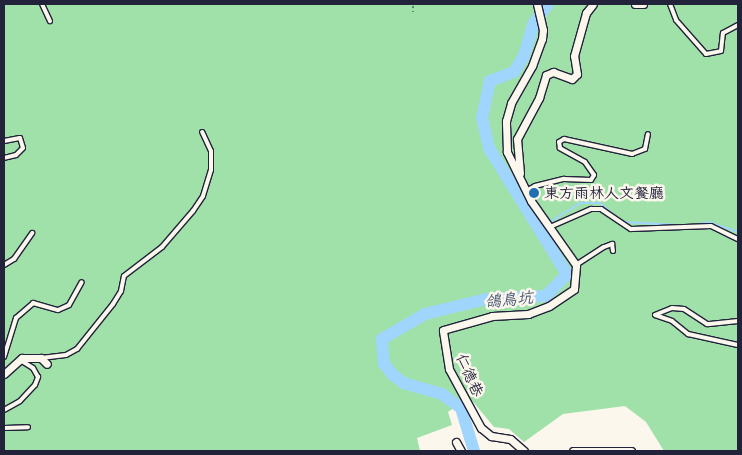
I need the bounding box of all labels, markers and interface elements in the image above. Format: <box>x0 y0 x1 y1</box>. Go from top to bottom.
place label: 東方雨林人文餐廳 <box>544 184 664 202</box>
marker: 東方雨林人文餐廳 <box>528 187 540 199</box>
water label: 鴿鳥坑 <box>484 287 534 311</box>
street label: 仁德巷 <box>453 351 487 399</box>

